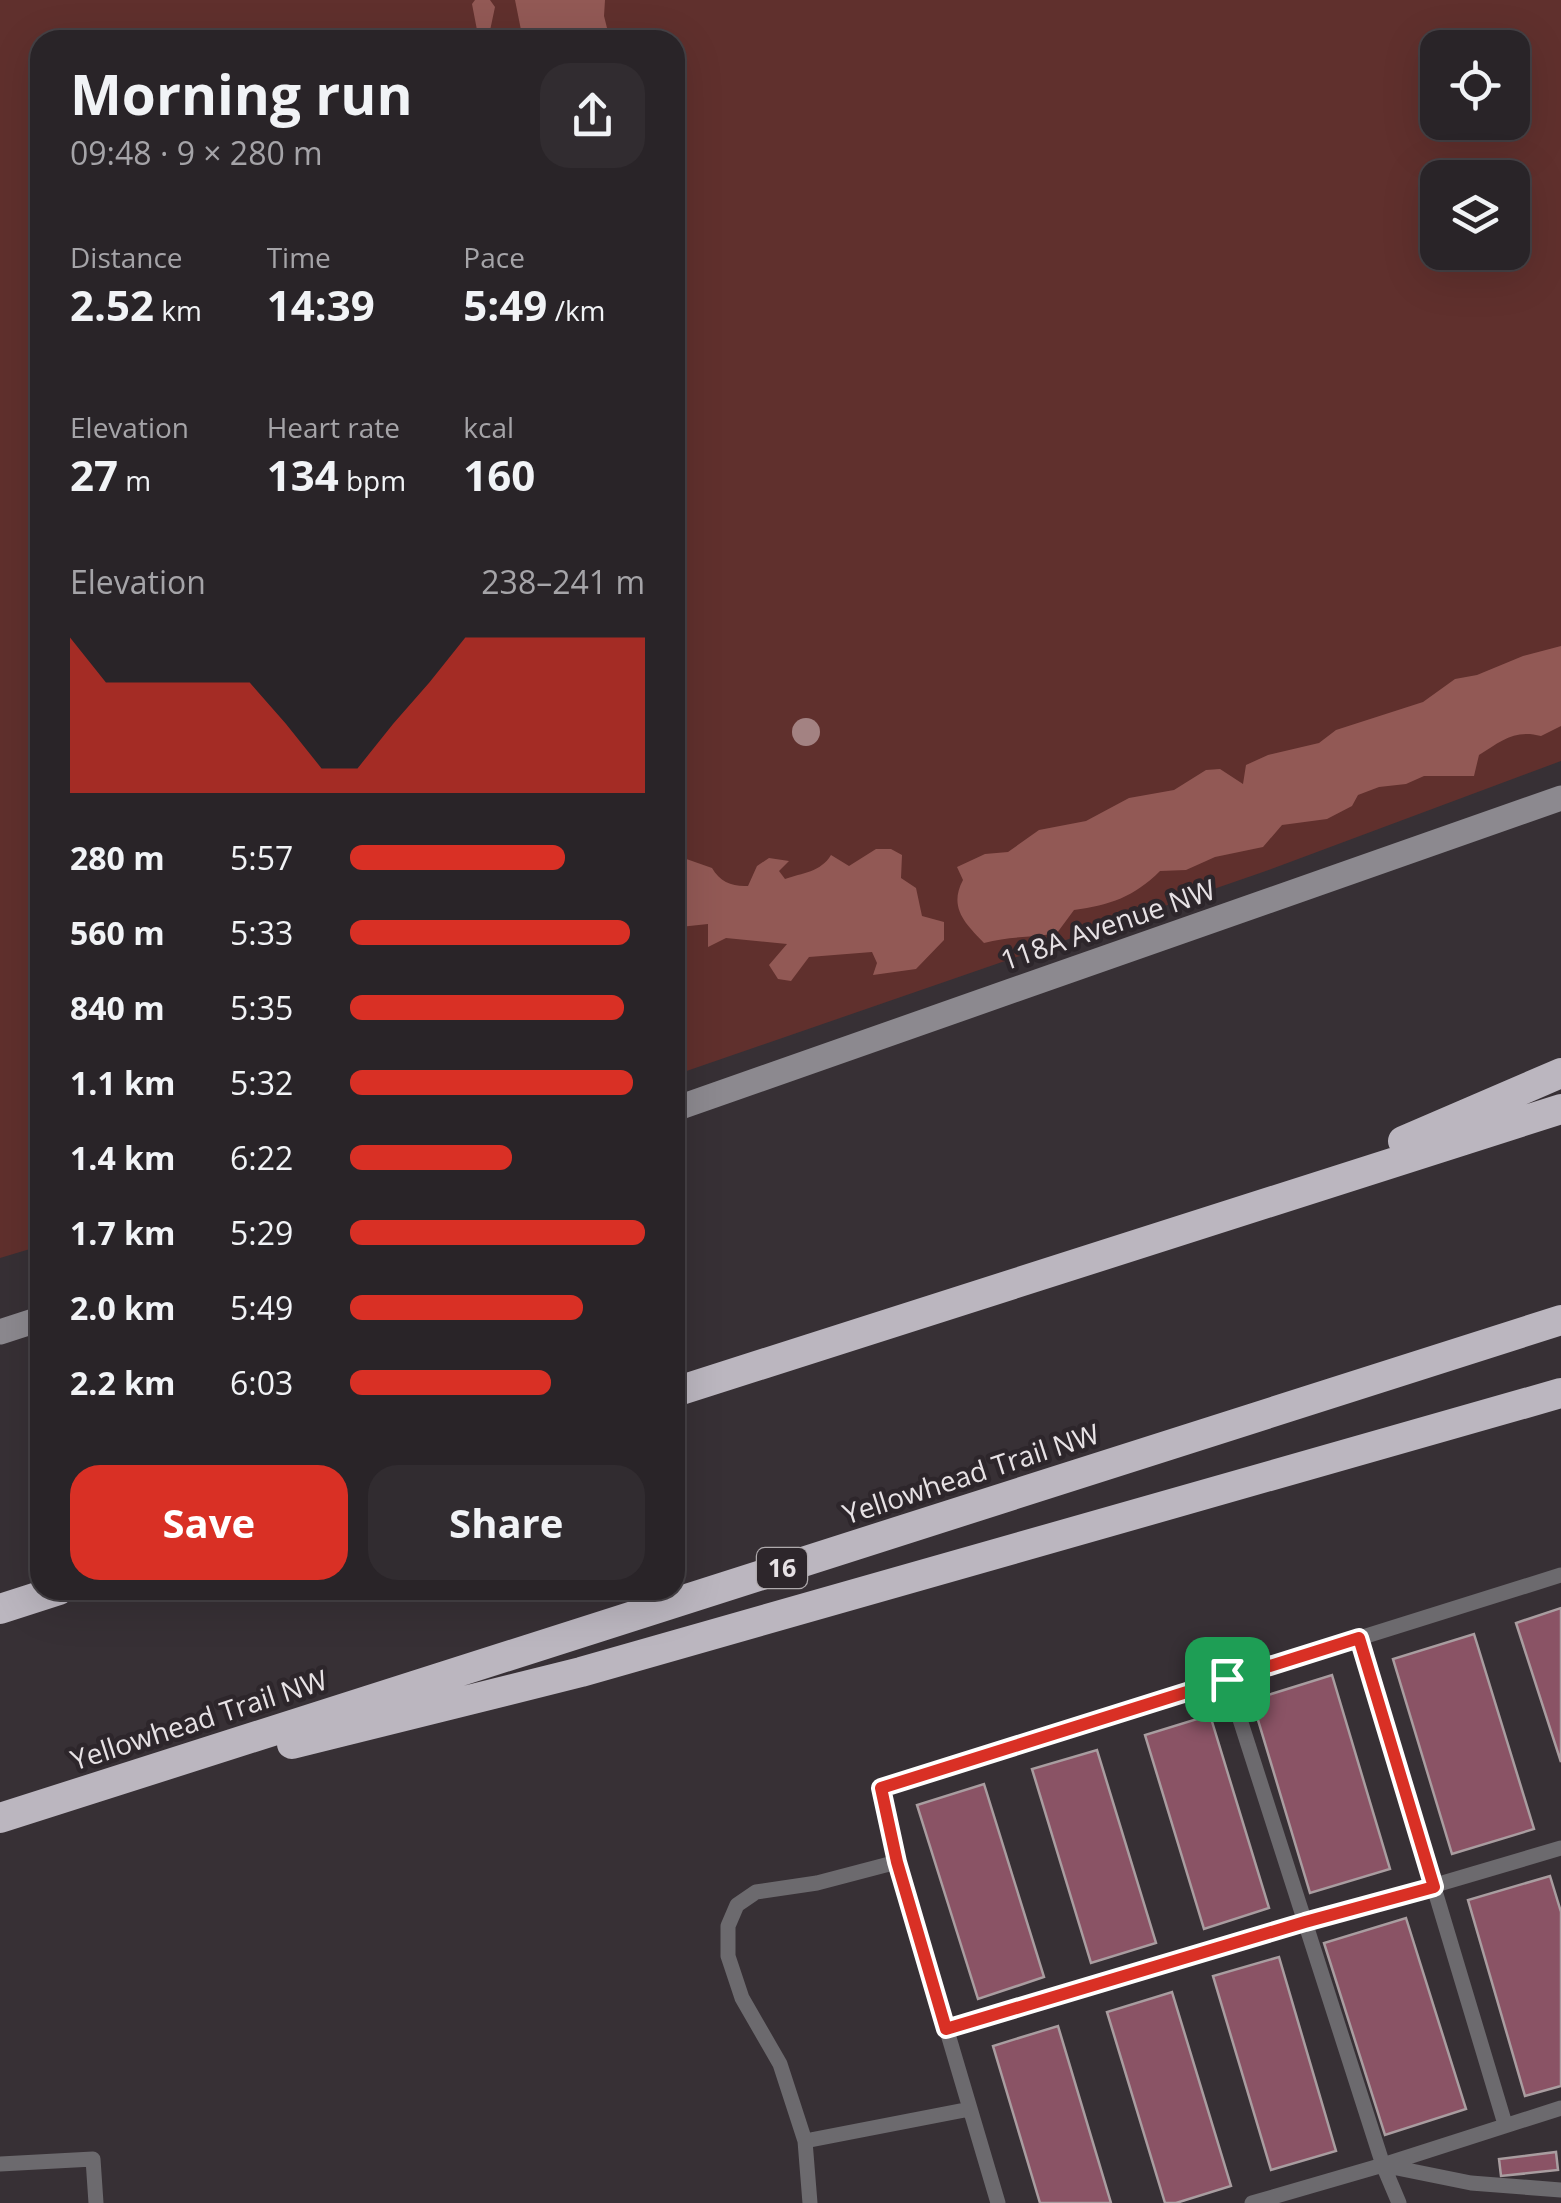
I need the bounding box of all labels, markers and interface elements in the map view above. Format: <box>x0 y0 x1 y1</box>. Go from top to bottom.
map controls <box>1420 30 1530 270</box>
button: locate <box>1420 30 1530 140</box>
text: Morning run <box>70 56 413 131</box>
button: share <box>540 63 645 168</box>
text: 09:48 · 9 × 280 m <box>70 131 323 174</box>
button: layers <box>1420 160 1530 270</box>
text: Distance <box>70 238 183 276</box>
text: Time <box>267 238 331 276</box>
text: Pace <box>463 238 525 276</box>
text: 2.52 <box>70 276 154 333</box>
text: 14:39 <box>267 276 375 333</box>
text: 5:49 <box>463 276 547 333</box>
text: km <box>154 291 202 329</box>
text: /km <box>547 291 606 329</box>
text: Elevation <box>70 408 189 446</box>
text: Heart rate <box>267 408 400 446</box>
text: kcal <box>463 408 514 446</box>
text: 27 <box>70 446 118 503</box>
text: 134 <box>267 446 339 503</box>
text: 160 <box>463 446 535 503</box>
text: m <box>118 461 151 499</box>
text: bpm <box>339 461 406 499</box>
text: Elevation <box>70 560 206 603</box>
text: 238–241 m <box>481 560 645 603</box>
text: 280 m <box>70 836 165 879</box>
text: 5:57 <box>230 836 293 879</box>
street label: 118A Avenue NW <box>995 869 1220 979</box>
text: 560 m <box>70 911 165 954</box>
text: 5:33 <box>230 911 293 954</box>
text: 840 m <box>70 986 165 1029</box>
text: 5:35 <box>230 986 293 1029</box>
text: 1.1 km <box>70 1061 175 1104</box>
text: 5:32 <box>230 1061 293 1104</box>
text: 1.4 km <box>70 1136 175 1179</box>
text: 6:22 <box>230 1136 293 1179</box>
text: 1.7 km <box>70 1211 175 1254</box>
text: 5:29 <box>230 1211 293 1254</box>
text: 2.0 km <box>70 1286 175 1329</box>
text: 5:49 <box>230 1286 293 1329</box>
text: 2.2 km <box>70 1361 175 1404</box>
text: 6:03 <box>230 1361 293 1404</box>
street label: Yellowhead Trail NW <box>838 1414 1104 1532</box>
button: Save <box>70 1465 348 1580</box>
button: Share <box>368 1465 645 1580</box>
road number: 16 <box>757 1548 807 1588</box>
pin <box>1185 1637 1270 1722</box>
icon: arrive <box>1200 1652 1255 1707</box>
street label: Yellowhead Trail NW <box>66 1660 332 1778</box>

